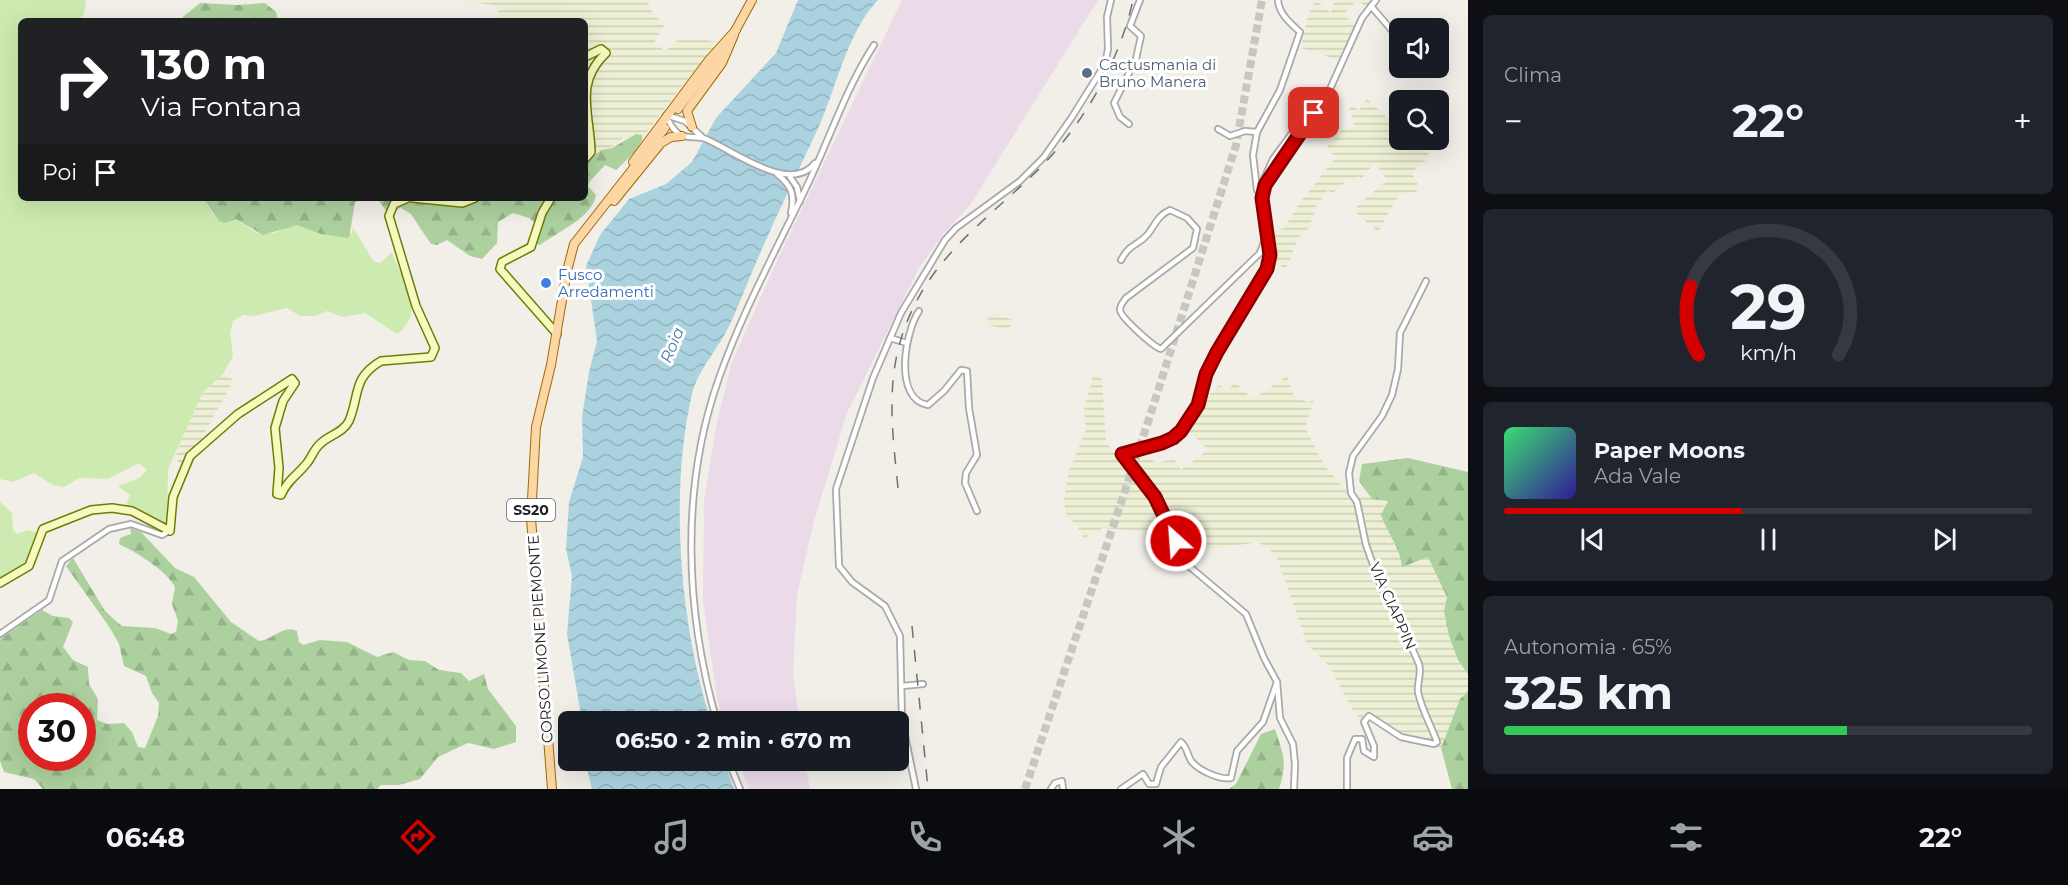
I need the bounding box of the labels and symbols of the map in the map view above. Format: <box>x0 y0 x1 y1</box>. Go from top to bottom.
place label: Cactusmania di Bruno Manera <box>1099 55 1216 91</box>
marker: Cactusmania di Bruno Manera <box>1080 66 1094 80</box>
pin <box>1288 87 1339 138</box>
place label: Fusco Arredamenti <box>558 265 654 301</box>
marker: Fusco Arredamenti <box>539 276 553 290</box>
water label: Roia <box>656 324 688 366</box>
road number: SS20 <box>507 499 555 521</box>
position arrow <box>1144 509 1208 573</box>
street label: CORSO LIMONE PIEMONTE <box>523 534 557 744</box>
street label: VIA CIAPPIN <box>1365 559 1421 653</box>
speed limit sign: 30 <box>18 693 96 771</box>

